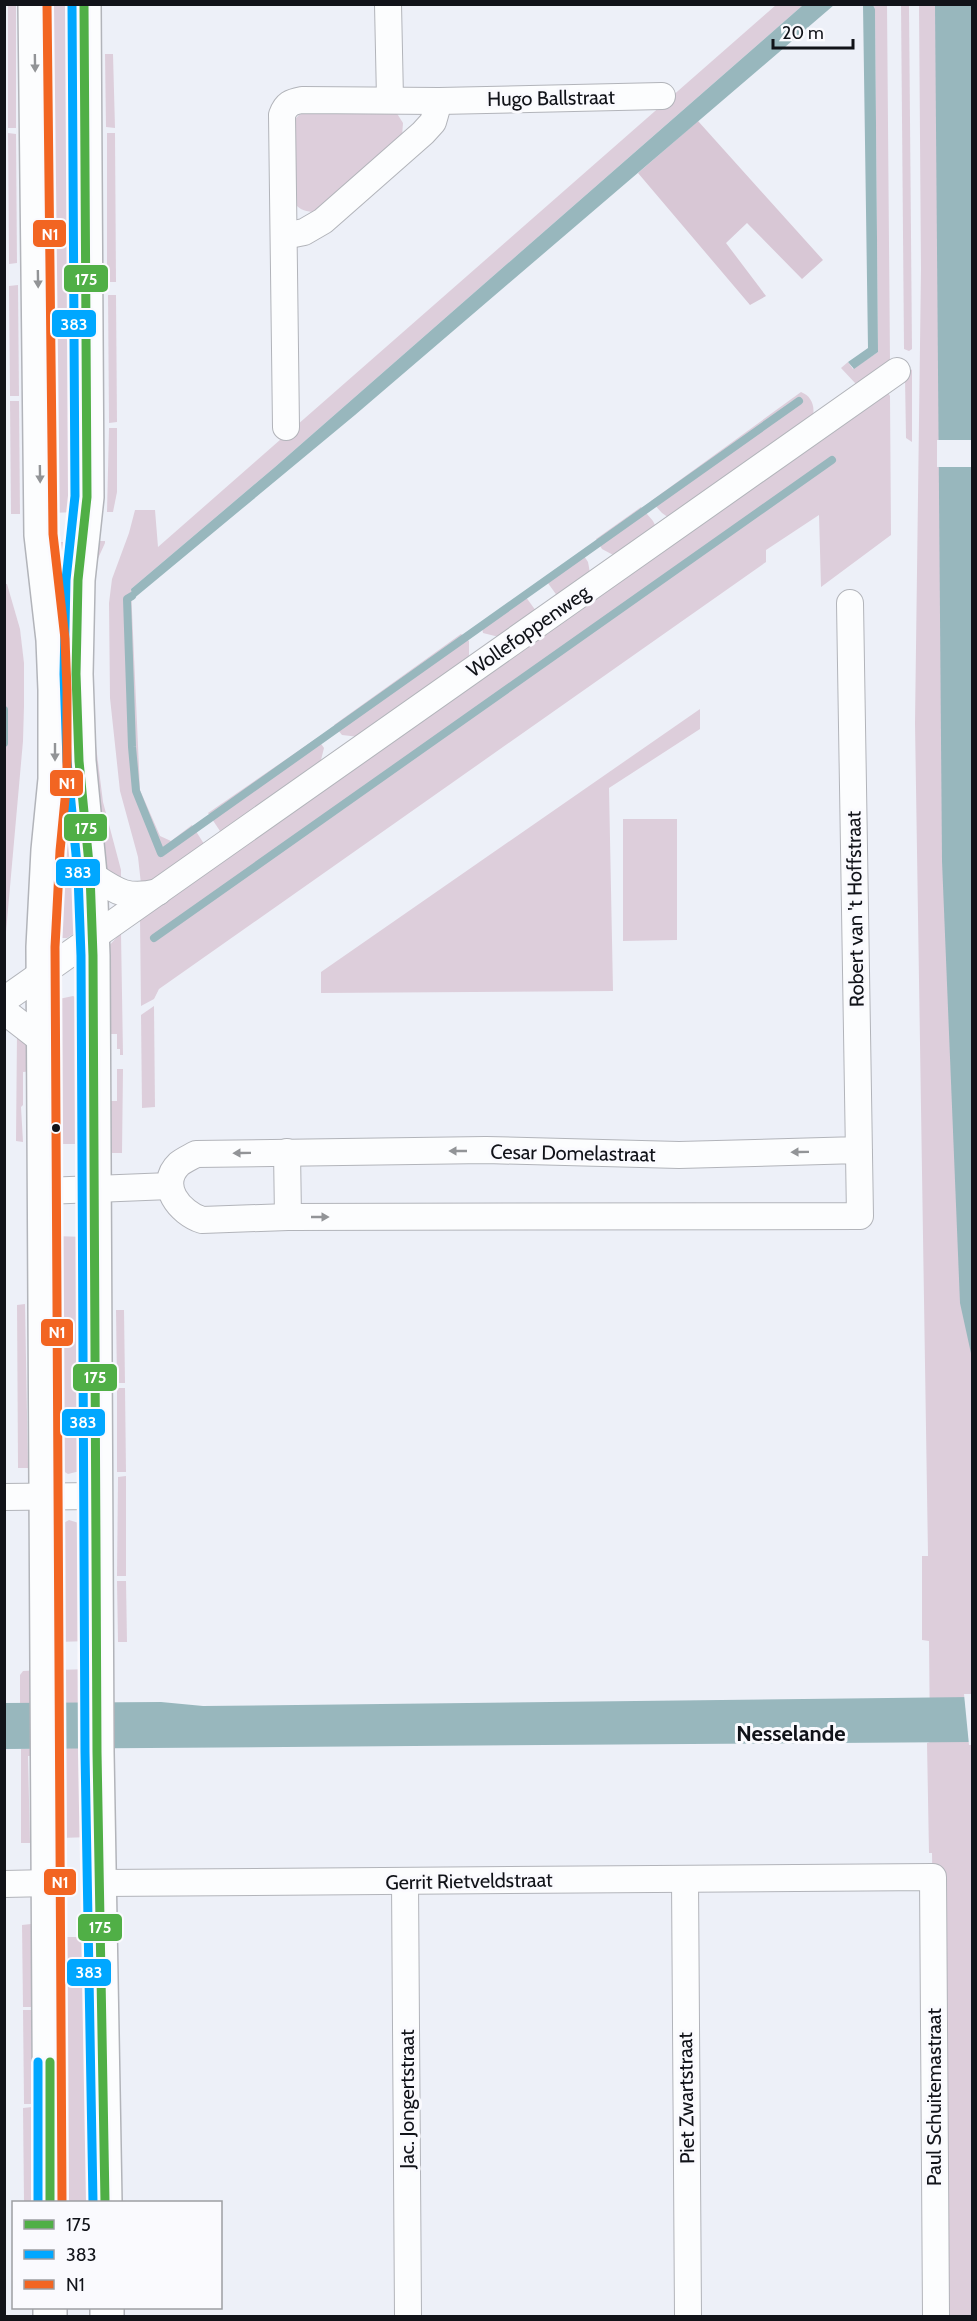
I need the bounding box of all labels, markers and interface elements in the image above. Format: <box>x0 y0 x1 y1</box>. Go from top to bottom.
scale bar <box>773 12 852 50</box>
text: 20 m <box>782 22 824 44</box>
one-way arrow <box>31 53 40 72</box>
street label: Hugo Ballstraat <box>487 85 615 111</box>
line badge: N1 <box>32 219 67 248</box>
text: N1 <box>41 225 59 244</box>
line badge: 175 <box>63 264 109 293</box>
one-way arrow <box>33 269 43 288</box>
text: 175 <box>75 270 97 289</box>
line badge: 383 <box>51 309 97 338</box>
text: 383 <box>61 315 87 334</box>
one-way arrow <box>35 464 45 483</box>
street label: Wollefoppenweg <box>462 579 595 682</box>
one-way arrow <box>50 743 60 762</box>
line badge: N1 <box>49 769 84 797</box>
text: N1 <box>58 774 76 793</box>
street label: Robert van 't Hoffstraat <box>841 810 869 1007</box>
line badge: 175 <box>63 813 108 842</box>
text: 175 <box>75 819 97 838</box>
line badge: 383 <box>55 858 101 887</box>
text: 383 <box>65 863 91 882</box>
unlabelled marker <box>50 1122 62 1134</box>
street label: Cesar Domelastraat <box>490 1140 656 1166</box>
one-way arrow <box>449 1146 468 1156</box>
one-way arrow <box>791 1147 810 1157</box>
one-way arrow <box>233 1148 252 1158</box>
one-way arrow <box>311 1212 330 1222</box>
line badge: N1 <box>40 1318 74 1347</box>
text: N1 <box>48 1323 66 1342</box>
line badge: 175 <box>72 1363 118 1392</box>
text: 175 <box>84 1368 106 1387</box>
line badge: 383 <box>61 1408 106 1437</box>
text: 383 <box>70 1413 96 1432</box>
district label: Nesselande <box>736 1720 846 1747</box>
line badge: N1 <box>43 1868 77 1896</box>
street label: Gerrit Rietveldstraat <box>385 1868 553 1894</box>
text: N1 <box>51 1873 69 1892</box>
line badge: 175 <box>77 1913 123 1942</box>
text: 175 <box>89 1918 111 1937</box>
line badge: 383 <box>66 1958 112 1987</box>
text: 383 <box>76 1963 102 1982</box>
street label: Paul Schuitemastraat <box>922 2008 946 2186</box>
street label: Jac. Jongertstraat <box>395 2029 419 2170</box>
street label: Piet Zwartstraat <box>673 2032 699 2164</box>
legend <box>12 2201 222 2309</box>
text: 175 <box>66 2214 91 2236</box>
text: 383 <box>66 2244 96 2266</box>
text: N1 <box>66 2274 85 2296</box>

